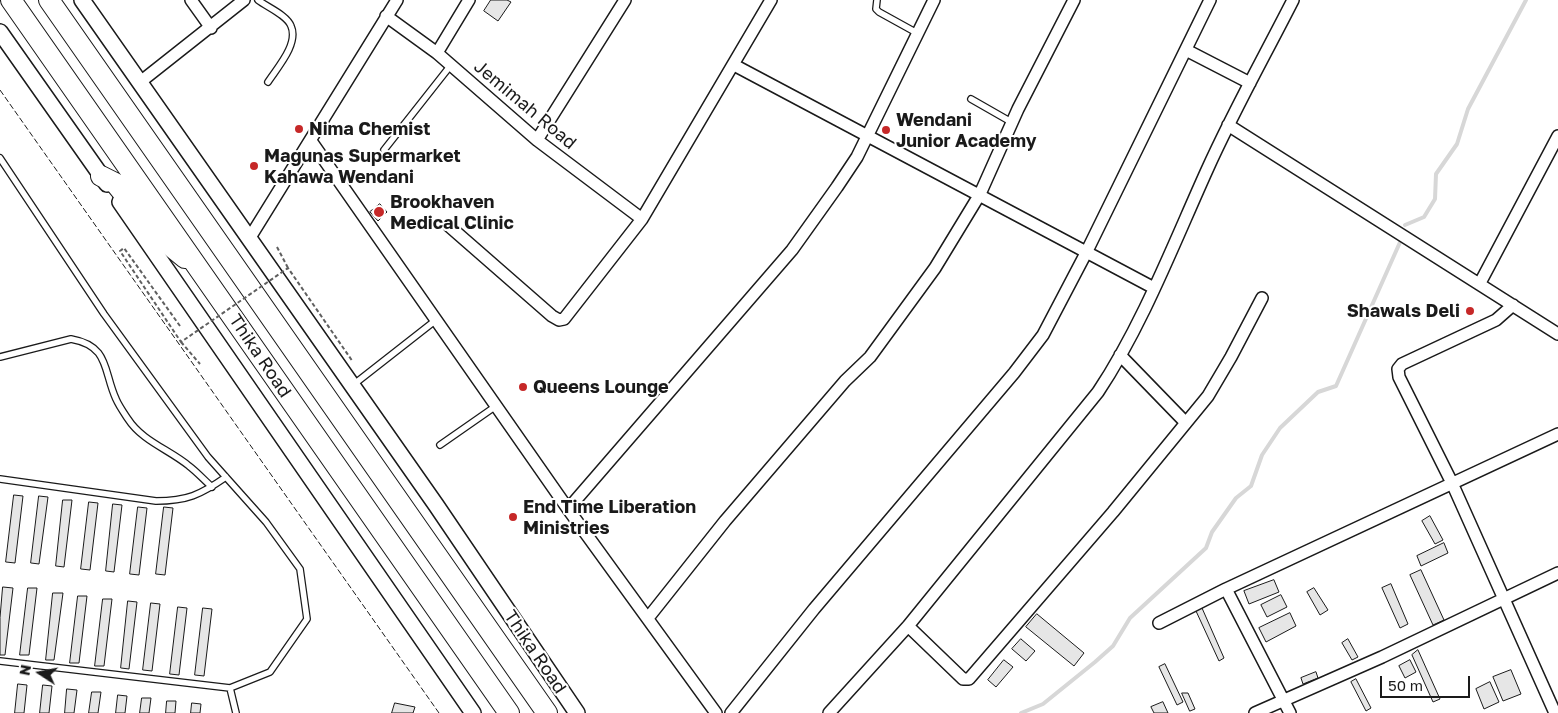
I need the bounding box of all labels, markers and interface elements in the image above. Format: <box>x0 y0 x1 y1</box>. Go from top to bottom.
street label: Jemimah Road <box>469 56 581 154</box>
place label: Wendani Junior Academy <box>896 109 1036 152</box>
place label: Nima Chemist <box>309 118 430 140</box>
marker: Nima Chemist <box>293 123 305 135</box>
marker: Wendani Junior Academy <box>880 124 892 136</box>
place label: Magunas Supermarket Kahawa Wendani <box>264 145 461 188</box>
marker: Magunas Supermarket Kahawa Wendani <box>248 160 260 172</box>
place label: Brookhaven Medical Clinic <box>390 191 514 233</box>
marker: Brookhaven Medical Clinic <box>372 205 386 219</box>
place label: Shawals Deli <box>1347 300 1460 322</box>
marker: Shawals Deli <box>1464 305 1476 317</box>
street label: Thika Road <box>224 310 296 402</box>
place label: Queens Lounge <box>533 376 669 398</box>
marker: Queens Lounge <box>517 381 529 393</box>
place label: End Time Liberation Ministries <box>523 496 696 538</box>
marker: End Time Liberation Ministries <box>507 511 519 523</box>
street label: Thika Road <box>499 606 571 698</box>
north arrow <box>15 648 65 698</box>
text: N <box>15 663 34 677</box>
scale bar <box>1383 666 1473 698</box>
text: 50 m <box>1388 676 1423 694</box>

